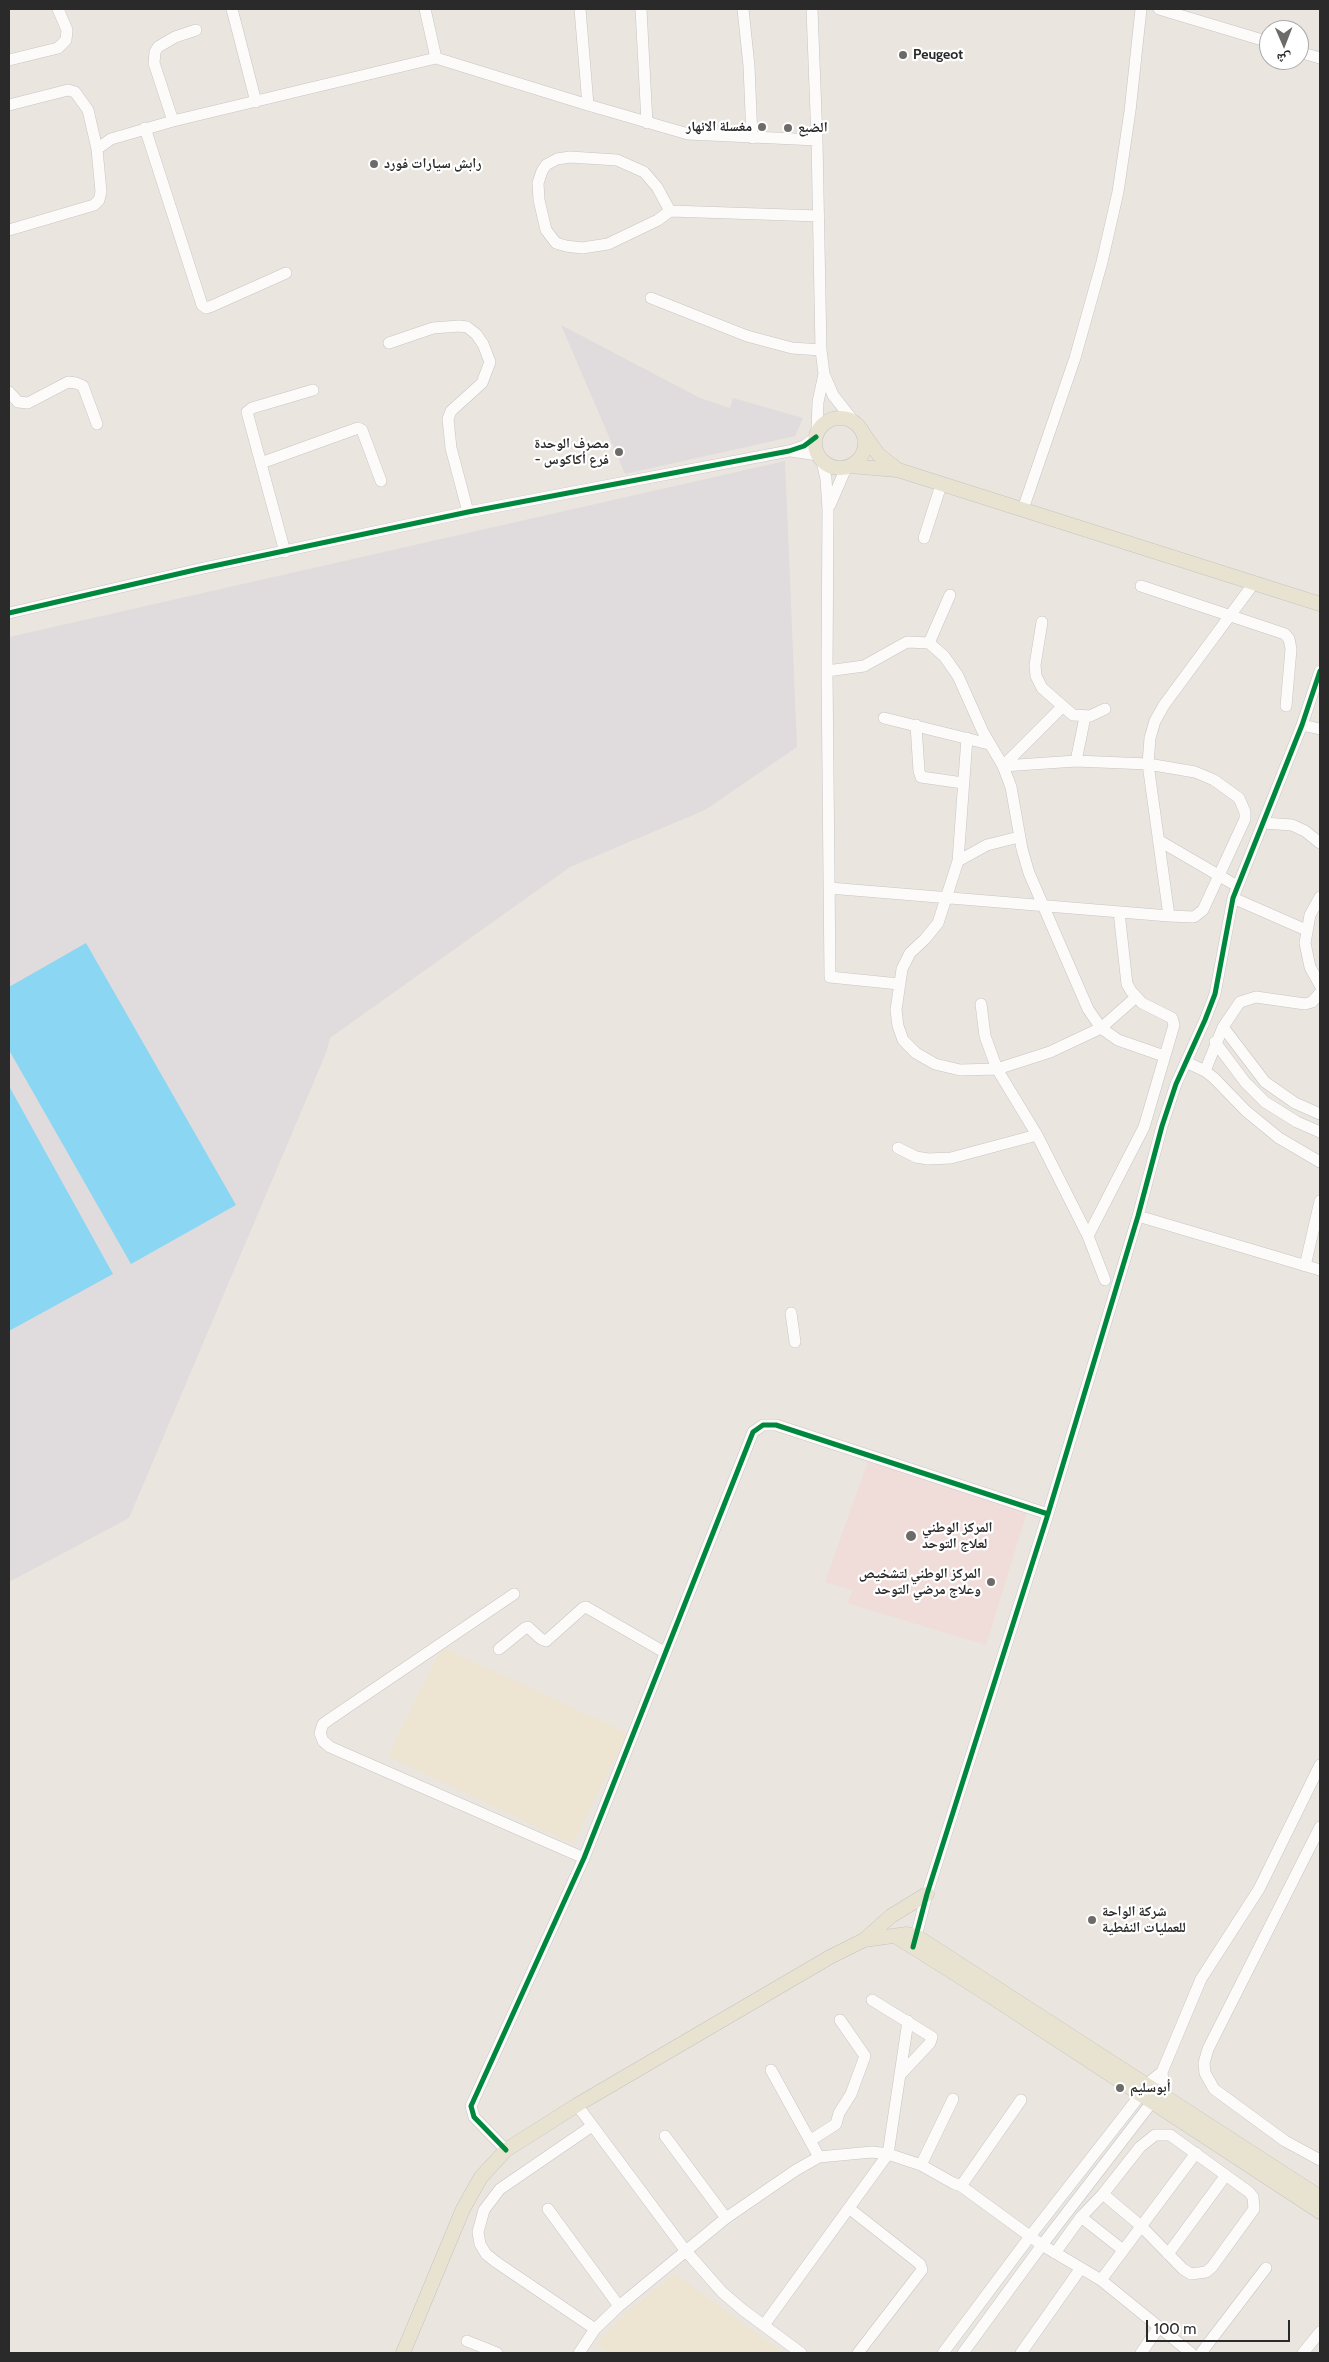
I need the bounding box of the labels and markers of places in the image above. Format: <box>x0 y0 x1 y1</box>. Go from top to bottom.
place label: Peugeot <box>913 47 963 63</box>
marker: Peugeot <box>897 49 909 61</box>
place label: مغسلة الانهار <box>686 119 752 135</box>
place label: الضبع <box>798 120 828 136</box>
marker: مغسلة الانهار <box>756 121 768 133</box>
marker: الضبع <box>782 122 794 134</box>
place label: رابش سيارات فورد <box>384 156 482 172</box>
marker: رابش سيارات فورد <box>368 158 380 170</box>
place label: مصرف الوحدة - فرع أكاكوس <box>534 436 609 468</box>
marker: مصرف الوحدة - فرع أكاكوس <box>613 446 625 458</box>
place label: المركز الوطني لعلاج التوحد <box>922 1520 993 1552</box>
marker: المركز الوطني لعلاج التوحد <box>904 1529 918 1543</box>
place label: المركز الوطني لتشخيص وعلاج مرضي التوحد <box>859 1566 981 1598</box>
marker: المركز الوطني لتشخيص وعلاج مرضي التوحد <box>985 1576 997 1588</box>
place label: شركة الواحة للعمليات النفطية <box>1102 1904 1186 1936</box>
marker: شركة الواحة للعمليات النفطية <box>1086 1914 1098 1926</box>
place label: أبوسليم <box>1130 2080 1171 2096</box>
marker: أبوسليم <box>1114 2082 1126 2094</box>

